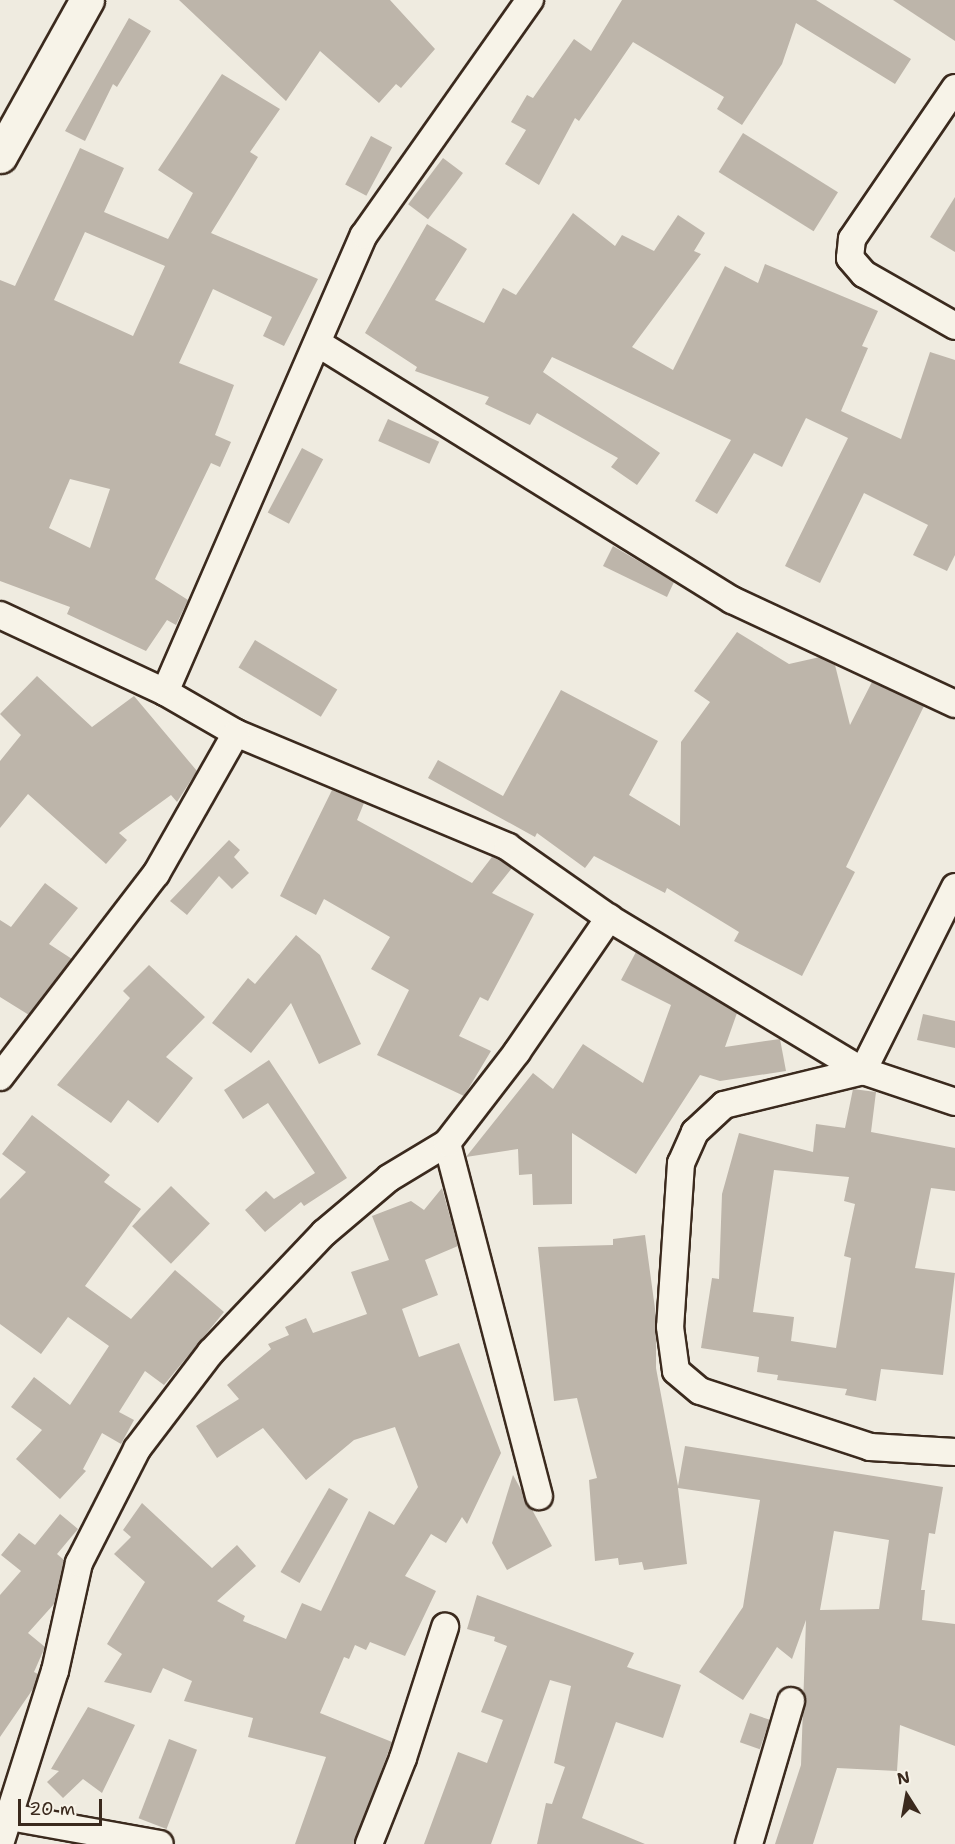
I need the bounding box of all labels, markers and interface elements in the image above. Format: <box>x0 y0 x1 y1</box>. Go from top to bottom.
north arrow <box>877 1766 937 1826</box>
text: N <box>895 1766 912 1789</box>
scale bar <box>21 1787 105 1825</box>
text: 20 m <box>29 1797 75 1821</box>

